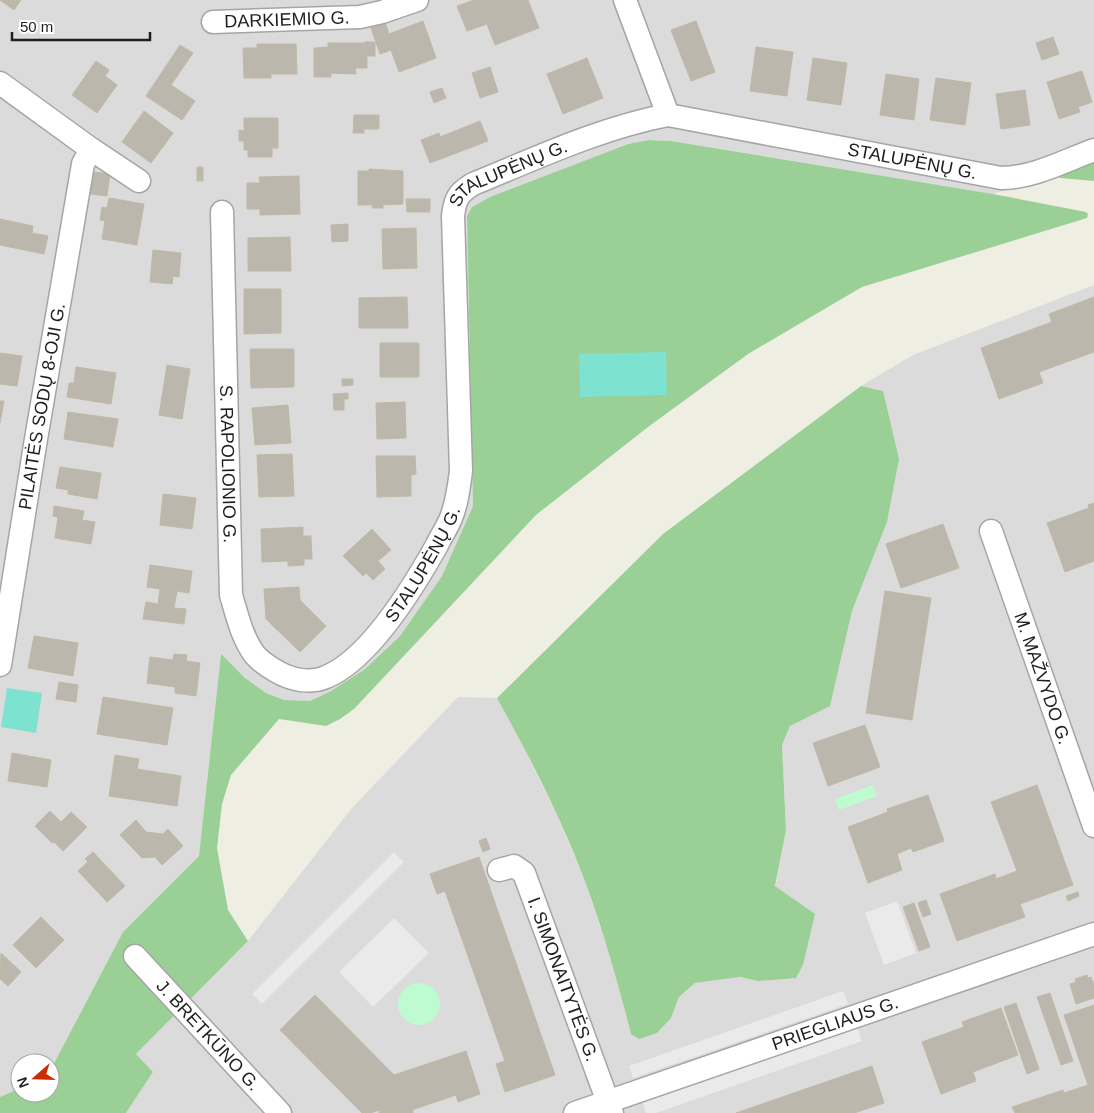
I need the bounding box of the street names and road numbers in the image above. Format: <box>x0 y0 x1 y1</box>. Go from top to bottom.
street label: DARKIEMIO G. <box>224 7 350 32</box>
street label: STALUPĖNŲ G. <box>445 136 570 210</box>
street label: STALUPĖNŲ G. <box>846 139 978 183</box>
street label: PILAITĖS SODŲ 8-OJI G. <box>15 302 69 511</box>
street label: S. RAPOLIONIO G. <box>216 385 240 543</box>
street label: STALUPĖNŲ G. <box>381 504 464 626</box>
street label: M. MAŽVYDO G. <box>1010 610 1075 747</box>
street label: I. SIMONAITYTĖS G. <box>524 895 602 1064</box>
street label: J. BRETKŪNO G. <box>152 976 264 1095</box>
street label: PRIEGLIAUS G. <box>769 992 901 1054</box>

